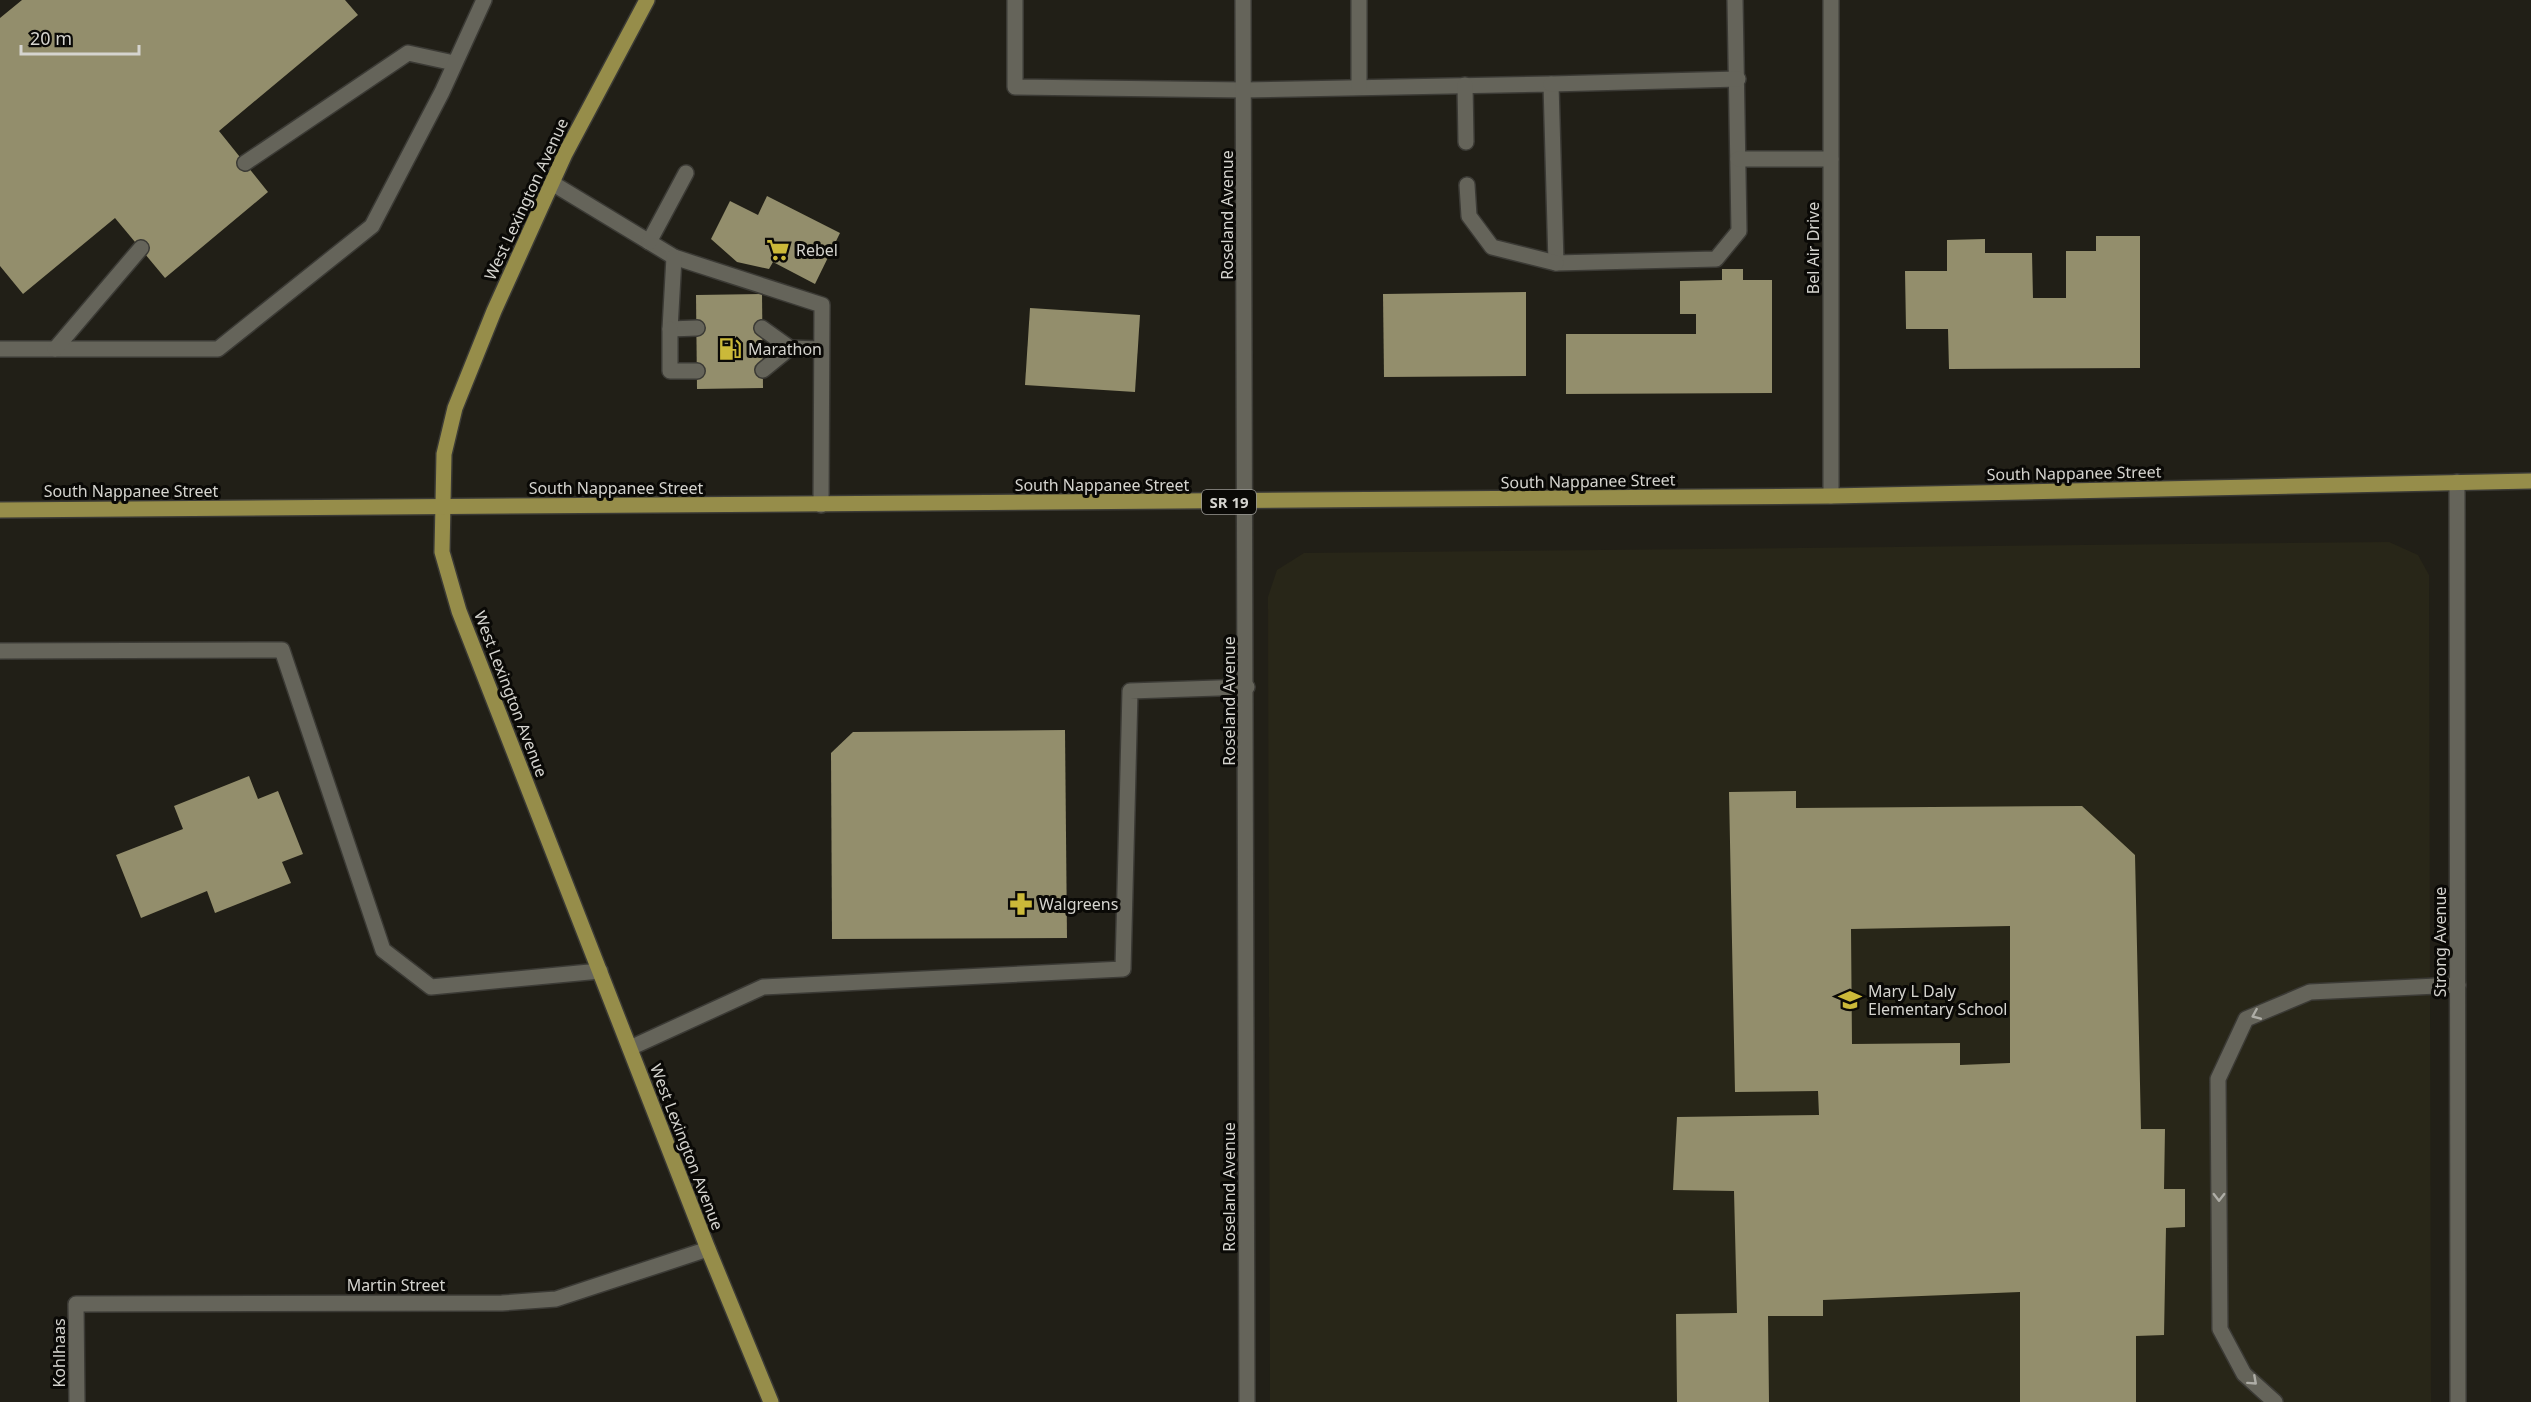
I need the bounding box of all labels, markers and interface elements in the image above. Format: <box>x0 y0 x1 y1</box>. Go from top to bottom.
scale bar <box>21 18 140 56</box>
text: 20 m <box>30 26 72 50</box>
street label: West Lexington Avenue <box>479 114 573 284</box>
street label: Roseland Avenue <box>1216 150 1238 280</box>
street label: Bel Air Drive <box>1802 202 1824 294</box>
supermarket icon: Rebel <box>765 237 791 263</box>
place label: Rebel <box>796 239 838 261</box>
fuel station icon: Marathon <box>717 336 743 362</box>
place label: Marathon <box>748 338 822 360</box>
street label: South Nappanee Street <box>1986 460 2162 486</box>
street label: South Nappanee Street <box>1500 468 1676 494</box>
street label: South Nappanee Street <box>1015 474 1190 496</box>
street label: South Nappanee Street <box>529 477 704 499</box>
street label: South Nappanee Street <box>44 480 219 502</box>
road number: SR 19 <box>1202 490 1256 514</box>
street label: West Lexington Avenue <box>469 608 553 780</box>
street label: Roseland Avenue <box>1218 636 1240 766</box>
street label: Strong Avenue <box>2429 887 2451 997</box>
pharmacy icon: Walgreens <box>1008 891 1034 917</box>
place label: Walgreens <box>1039 893 1118 915</box>
place label: Mary L Daly Elementary School <box>1868 980 2007 1020</box>
school or university icon: Mary L Daly Elementary School <box>1837 987 1863 1013</box>
one-way arrow <box>2251 1007 2262 1019</box>
street label: West Lexington Avenue <box>645 1061 729 1233</box>
street label: Roseland Avenue <box>1218 1122 1240 1252</box>
one-way arrow <box>2213 1192 2225 1201</box>
street label: Martin Street <box>347 1274 446 1296</box>
street label: Kohlhaas <box>48 1318 70 1388</box>
one-way arrow <box>2246 1374 2257 1385</box>

